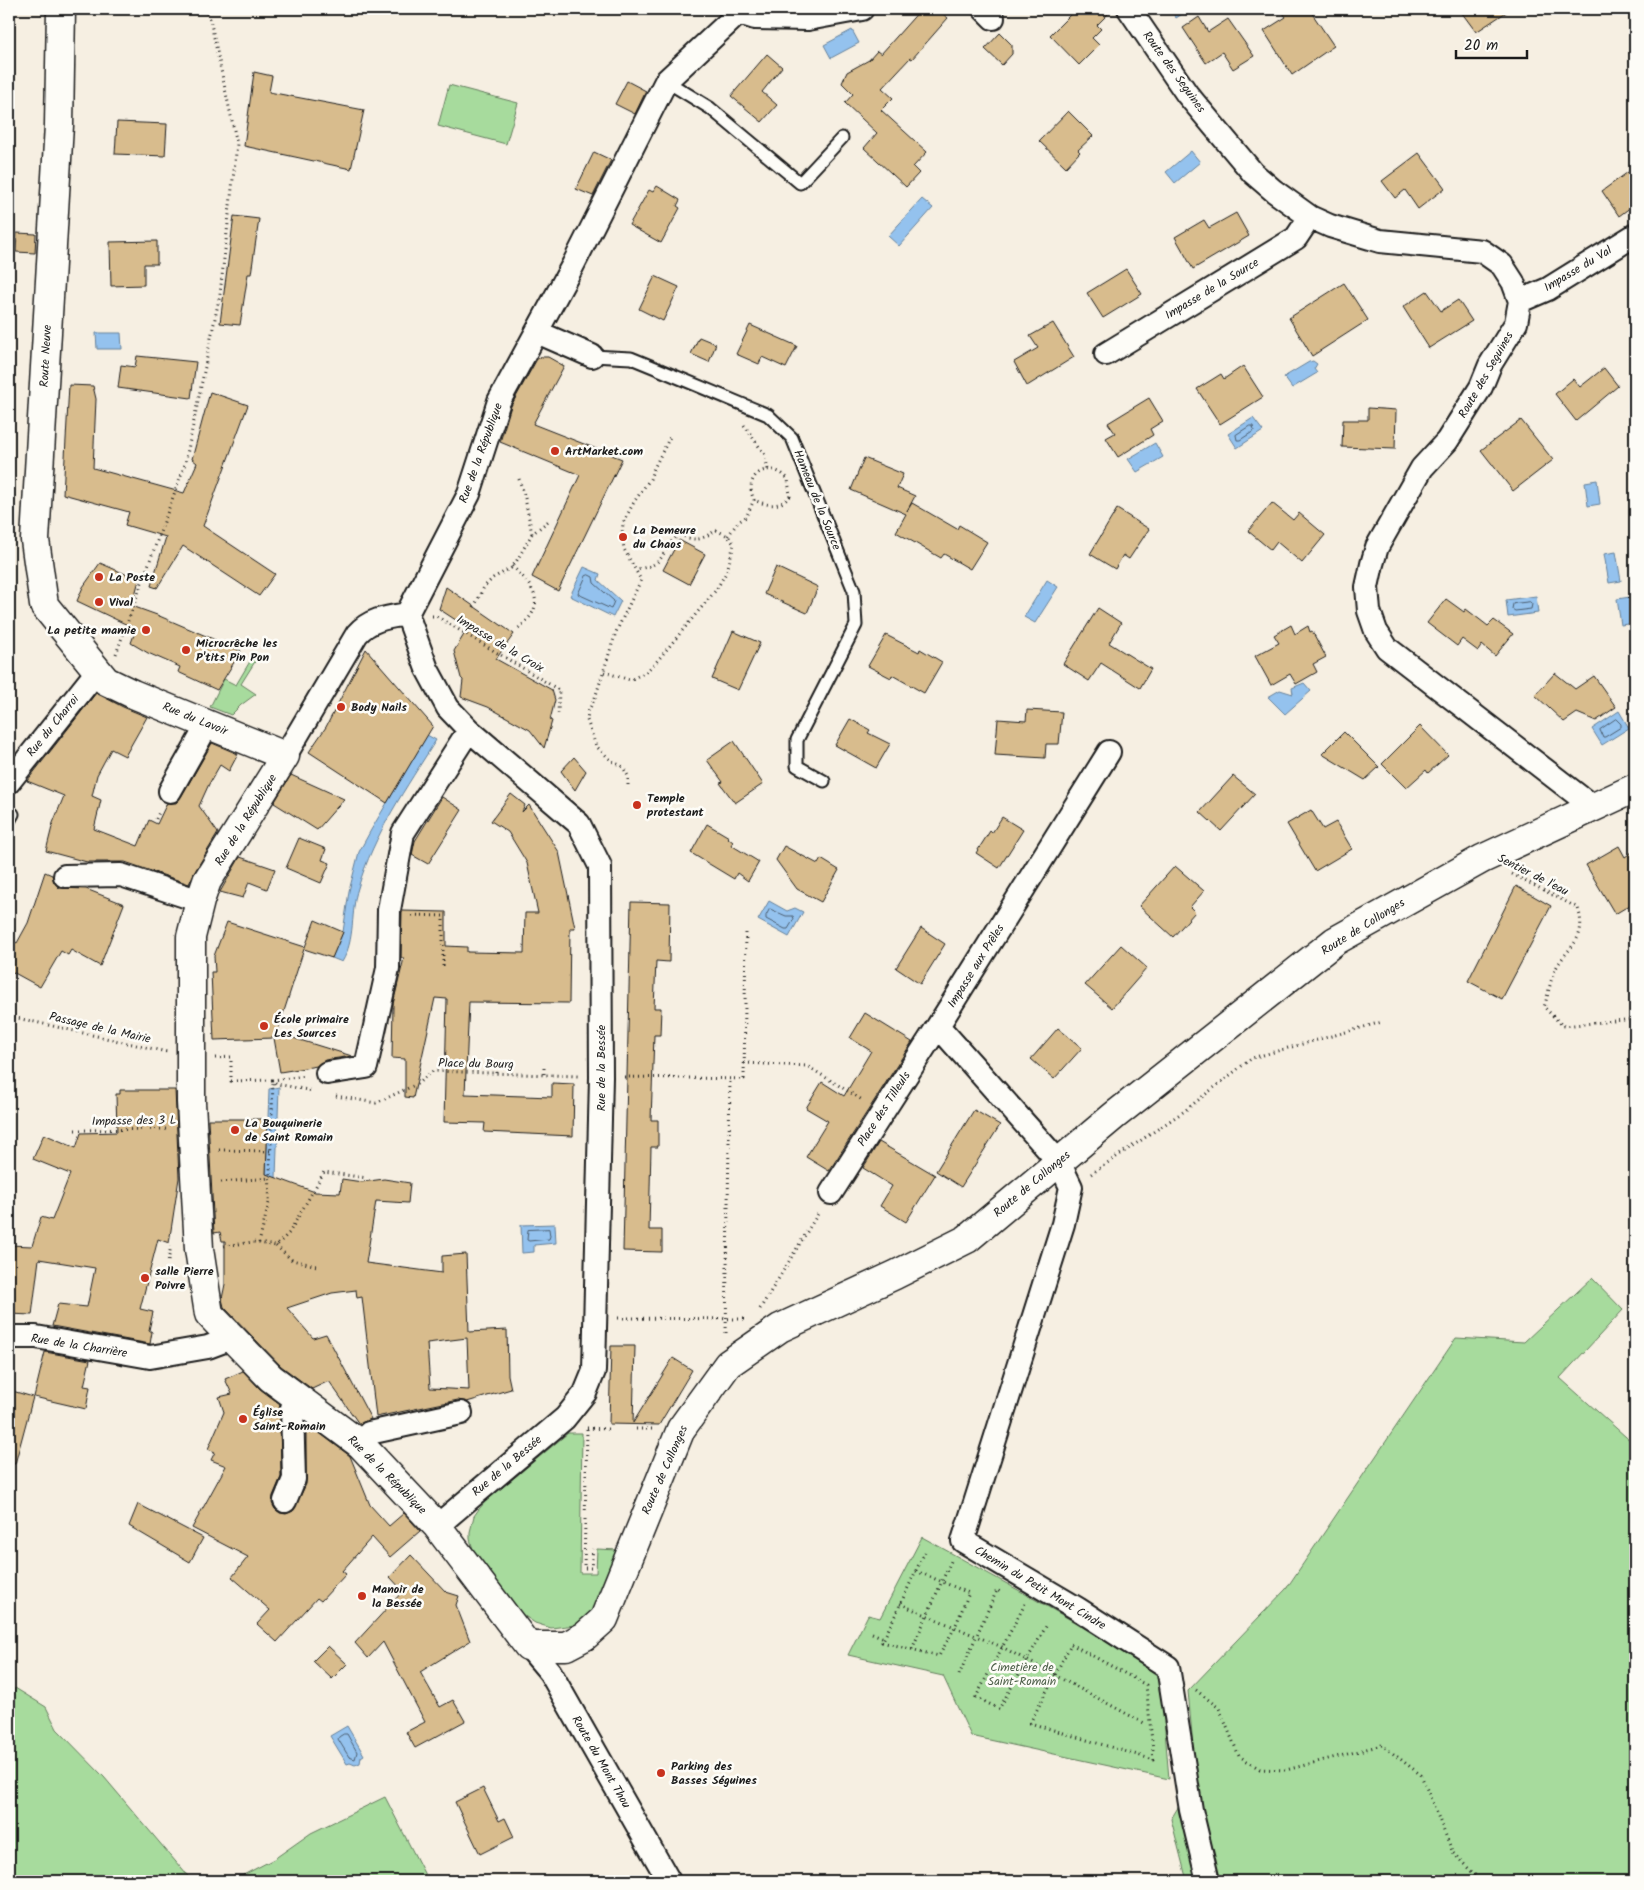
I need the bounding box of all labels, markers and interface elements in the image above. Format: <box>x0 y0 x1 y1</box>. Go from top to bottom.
street label: Route des Seguines <box>1138 27 1210 117</box>
scale bar <box>1456 28 1528 60</box>
text: 20 m <box>1464 34 1498 58</box>
street label: Impasse du Val <box>1540 241 1616 297</box>
street label: Impasse de la Source <box>1161 253 1263 325</box>
street label: Route Neuve <box>35 324 57 388</box>
street label: Route des Seguines <box>1453 328 1519 422</box>
street label: Rue de la République <box>454 400 508 506</box>
place label: ArtMarket.com <box>565 442 643 461</box>
marker: ArtMarket.com <box>549 445 561 457</box>
street label: Hameau de la Source <box>788 447 846 554</box>
place label: La Demeure du Chaos <box>633 521 696 554</box>
marker: La Demeure du Chaos <box>617 531 629 543</box>
place label: La Poste <box>109 568 155 587</box>
marker: La Poste <box>93 571 105 583</box>
place label: Vival <box>109 593 134 612</box>
marker: Vival <box>93 596 105 608</box>
street label: Impasse de la Croix <box>453 610 548 678</box>
place label: La petite mamie <box>47 621 136 640</box>
marker: La petite mamie <box>140 624 152 636</box>
place label: Microcrêche les P'tits Pin Pon <box>196 634 278 667</box>
marker: Microcrêche les P'tits Pin Pon <box>180 644 192 656</box>
street label: Rue du Charroi <box>22 690 85 761</box>
street label: Rue du Lavoir <box>159 697 232 741</box>
place label: Body Nails <box>351 698 407 717</box>
marker: Body Nails <box>335 701 347 713</box>
street label: Rue de la République <box>210 770 282 870</box>
place label: Temple protestant <box>646 789 704 822</box>
marker: Temple protestant <box>631 799 643 811</box>
street label: Sentier de l'eau <box>1494 849 1572 901</box>
street label: Route de Collonges <box>1317 894 1409 960</box>
street label: Impasse aux Prêles <box>943 920 1009 1012</box>
street label: Passage de la Mairie <box>47 1007 153 1049</box>
place label: École primaire Les Sources <box>274 1010 349 1043</box>
marker: École primaire Les Sources <box>258 1020 270 1032</box>
street label: Rue de la Bessée <box>592 1024 611 1111</box>
street label: Place du Bourg <box>438 1054 514 1074</box>
street label: Place des Tilleuls <box>853 1068 915 1150</box>
street label: Impasse des 3 L <box>92 1111 176 1131</box>
place label: La Bouquinerie de Saint Romain <box>245 1114 333 1147</box>
marker: La Bouquinerie de Saint Romain <box>229 1124 241 1136</box>
street label: Route de Collonges <box>989 1146 1075 1222</box>
place label: salle Pierre Poivre <box>155 1262 214 1295</box>
marker: salle Pierre Poivre <box>139 1272 151 1284</box>
street label: Rue de la Charrière <box>29 1329 129 1363</box>
place label: Église Saint-Romain <box>253 1403 326 1436</box>
marker: Église Saint-Romain <box>237 1413 249 1425</box>
street label: Route de Collonges <box>637 1422 693 1518</box>
street label: Rue de la République <box>343 1431 431 1519</box>
street label: Rue de la Bessée <box>468 1431 547 1501</box>
street label: Chemin du Petit Mont Cindre <box>971 1541 1110 1635</box>
place label: Manoir de la Bessée <box>372 1580 424 1613</box>
marker: Manoir de la Bessée <box>356 1590 368 1602</box>
park label: Cimetière de Saint-Romain <box>988 1658 1056 1691</box>
street label: Route du Mont Thou <box>567 1712 635 1812</box>
place label: Parking des Basses Séguines <box>671 1757 757 1790</box>
marker: Parking des Basses Séguines <box>655 1767 667 1779</box>

